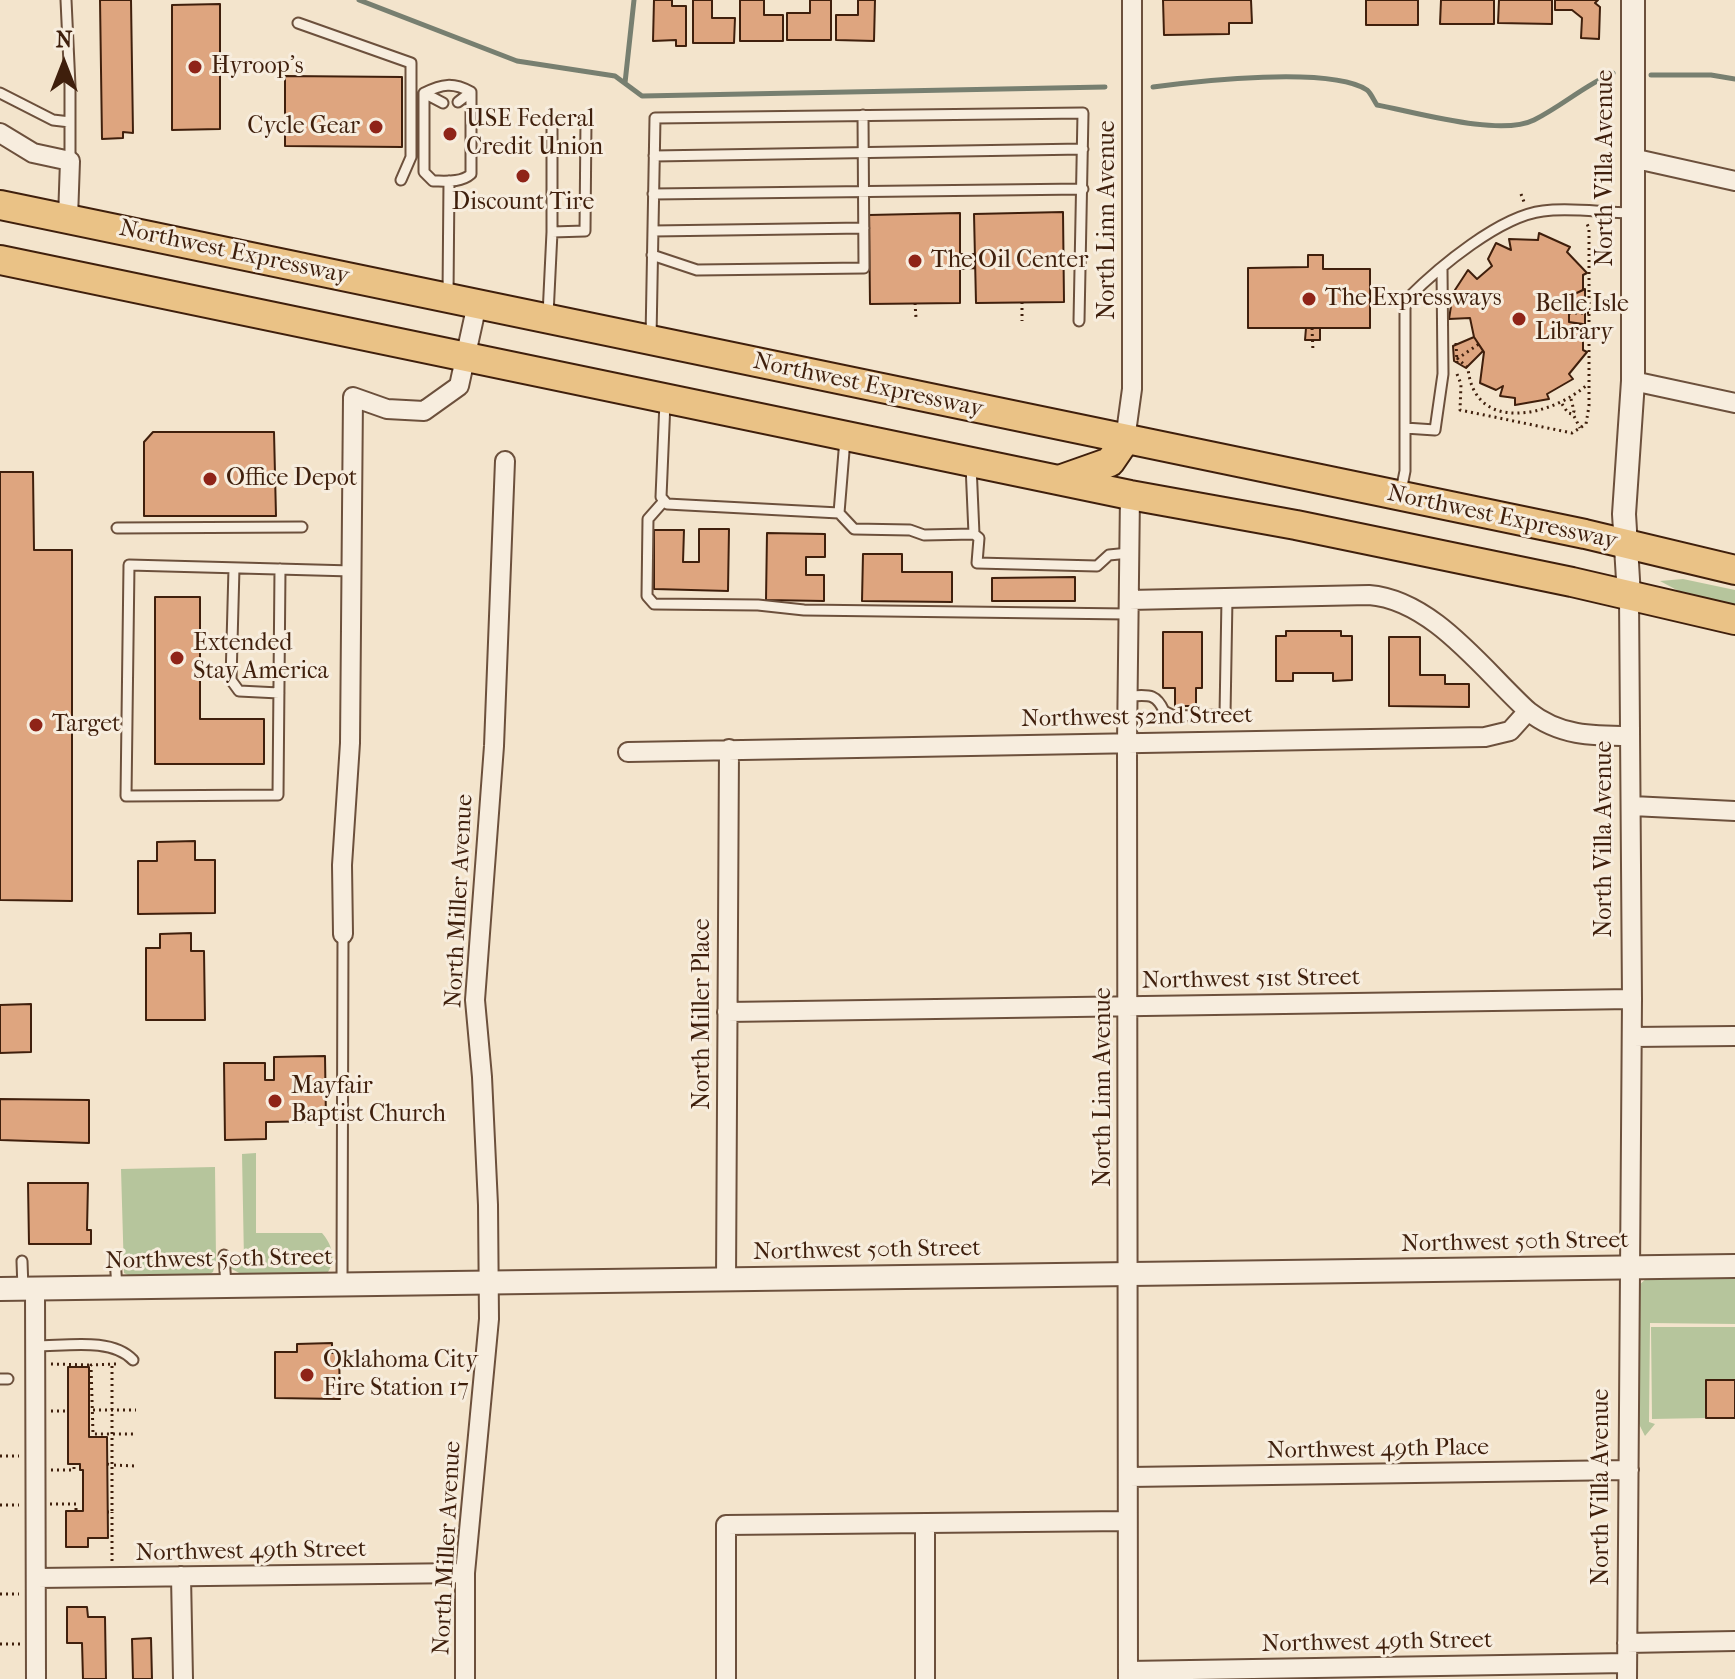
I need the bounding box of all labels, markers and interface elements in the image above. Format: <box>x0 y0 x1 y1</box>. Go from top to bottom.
north arrow <box>24 24 104 104</box>
text: N <box>56 27 72 53</box>
place label: Hyroop's <box>211 53 304 81</box>
marker: Hyroop's <box>186 58 204 76</box>
street label: North Villa Avenue <box>1592 70 1620 266</box>
place label: USE Federal Credit Union <box>466 106 603 162</box>
place label: Cycle Gear <box>247 113 360 141</box>
marker: Cycle Gear <box>367 118 385 136</box>
street label: North Linn Avenue <box>1094 120 1122 320</box>
marker: USE Federal Credit Union <box>441 125 459 143</box>
marker: Discount Tire <box>514 167 532 185</box>
place label: Discount Tire <box>452 189 594 217</box>
street label: Northwest Expressway <box>116 215 352 291</box>
place label: The Oil Center <box>931 247 1088 275</box>
marker: The Oil Center <box>906 252 924 270</box>
place label: The Expressways <box>1325 285 1502 313</box>
marker: The Expressways <box>1300 290 1318 308</box>
place label: Belle Isle Library <box>1535 291 1629 347</box>
marker: Belle Isle Library <box>1510 310 1528 328</box>
street label: Northwest Expressway <box>750 348 986 424</box>
place label: Office Depot <box>226 465 357 493</box>
marker: Office Depot <box>201 470 219 488</box>
street label: Northwest Expressway <box>1384 480 1620 556</box>
place label: Extended Stay America <box>193 630 329 686</box>
marker: Extended Stay America <box>168 649 186 667</box>
street label: Northwest 52nd Street <box>1021 702 1253 734</box>
place label: Target <box>52 711 121 739</box>
marker: Target <box>27 716 45 734</box>
street label: North Villa Avenue <box>1591 741 1619 937</box>
street label: North Miller Avenue <box>440 793 480 1009</box>
street label: North Miller Place <box>689 918 717 1110</box>
street label: Northwest 51st Street <box>1142 964 1360 996</box>
street label: North Linn Avenue <box>1090 987 1118 1187</box>
place label: Mayfair Baptist Church <box>291 1073 446 1129</box>
marker: Mayfair Baptist Church <box>266 1092 284 1110</box>
street label: Northwest 50th Street <box>1401 1227 1629 1259</box>
street label: Northwest 50th Street <box>753 1235 981 1267</box>
street label: Northwest 50th Street <box>105 1244 333 1276</box>
place label: Oklahoma City Fire Station 17 <box>323 1347 478 1403</box>
marker: Oklahoma City Fire Station 17 <box>298 1366 316 1384</box>
street label: North Villa Avenue <box>1588 1389 1616 1585</box>
street label: Northwest 49th Place <box>1267 1434 1489 1466</box>
street label: North Miller Avenue <box>428 1440 468 1656</box>
street label: Northwest 49th Street <box>135 1536 367 1568</box>
street label: Northwest 49th Street <box>1261 1627 1493 1659</box>

